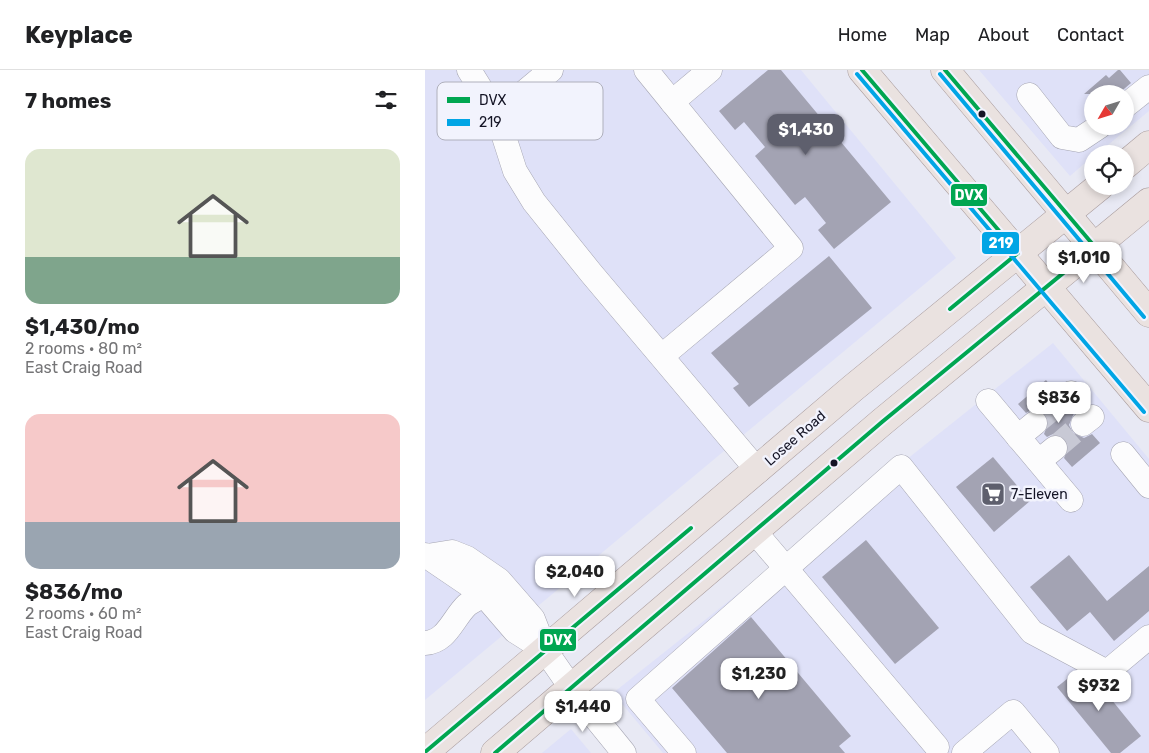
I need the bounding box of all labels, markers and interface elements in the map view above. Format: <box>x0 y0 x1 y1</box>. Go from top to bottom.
text: Keyplace <box>25 21 133 49</box>
text: Home <box>838 24 887 46</box>
text: Map <box>915 24 950 46</box>
text: About <box>978 24 1029 46</box>
text: Contact <box>1057 24 1124 46</box>
legend <box>437 82 603 140</box>
north arrow <box>1084 85 1134 135</box>
map controls <box>1084 85 1134 195</box>
icon: filters <box>372 86 400 114</box>
text: 7 homes <box>25 88 111 113</box>
text: DVX <box>479 92 507 109</box>
unlabelled marker <box>977 109 987 119</box>
text: 219 <box>479 114 502 131</box>
pin: $1,430 <box>765 114 847 156</box>
text: $1,430 <box>778 120 834 139</box>
button: locate <box>1084 145 1134 195</box>
icon: home <box>168 181 258 271</box>
line badge: DVX <box>950 183 988 207</box>
text: DVX <box>954 187 984 204</box>
line badge: 219 <box>981 231 1020 255</box>
text: 219 <box>988 235 1014 252</box>
pin: $1,010 <box>1043 242 1125 284</box>
text: $1,010 <box>1058 248 1110 267</box>
text: $1,430/mo <box>25 314 139 339</box>
text: 2 rooms · 80 m² <box>25 339 142 358</box>
text: East Craig Road <box>25 358 143 377</box>
pin: $836 <box>1029 382 1089 424</box>
text: $836 <box>1038 388 1080 407</box>
street label: Losee Road <box>761 407 829 469</box>
icon: home <box>168 446 258 536</box>
unlabelled marker <box>829 458 839 468</box>
supermarket icon: 7-Eleven <box>980 481 1006 507</box>
place label: 7-Eleven <box>1011 486 1068 503</box>
pin: $2,040 <box>534 556 616 598</box>
text: $2,040 <box>546 562 604 581</box>
text: $836/mo <box>25 579 123 604</box>
text: 2 rooms · 60 m² <box>25 604 142 623</box>
text: East Craig Road <box>25 623 143 642</box>
line badge: DVX <box>539 628 577 652</box>
text: DVX <box>543 632 573 649</box>
pin: $1,230 <box>718 658 800 700</box>
text: $1,230 <box>732 664 786 683</box>
pin: $932 <box>1069 670 1129 712</box>
text: $932 <box>1078 676 1120 695</box>
pin: $1,440 <box>542 690 624 733</box>
text: $1,440 <box>555 697 611 716</box>

